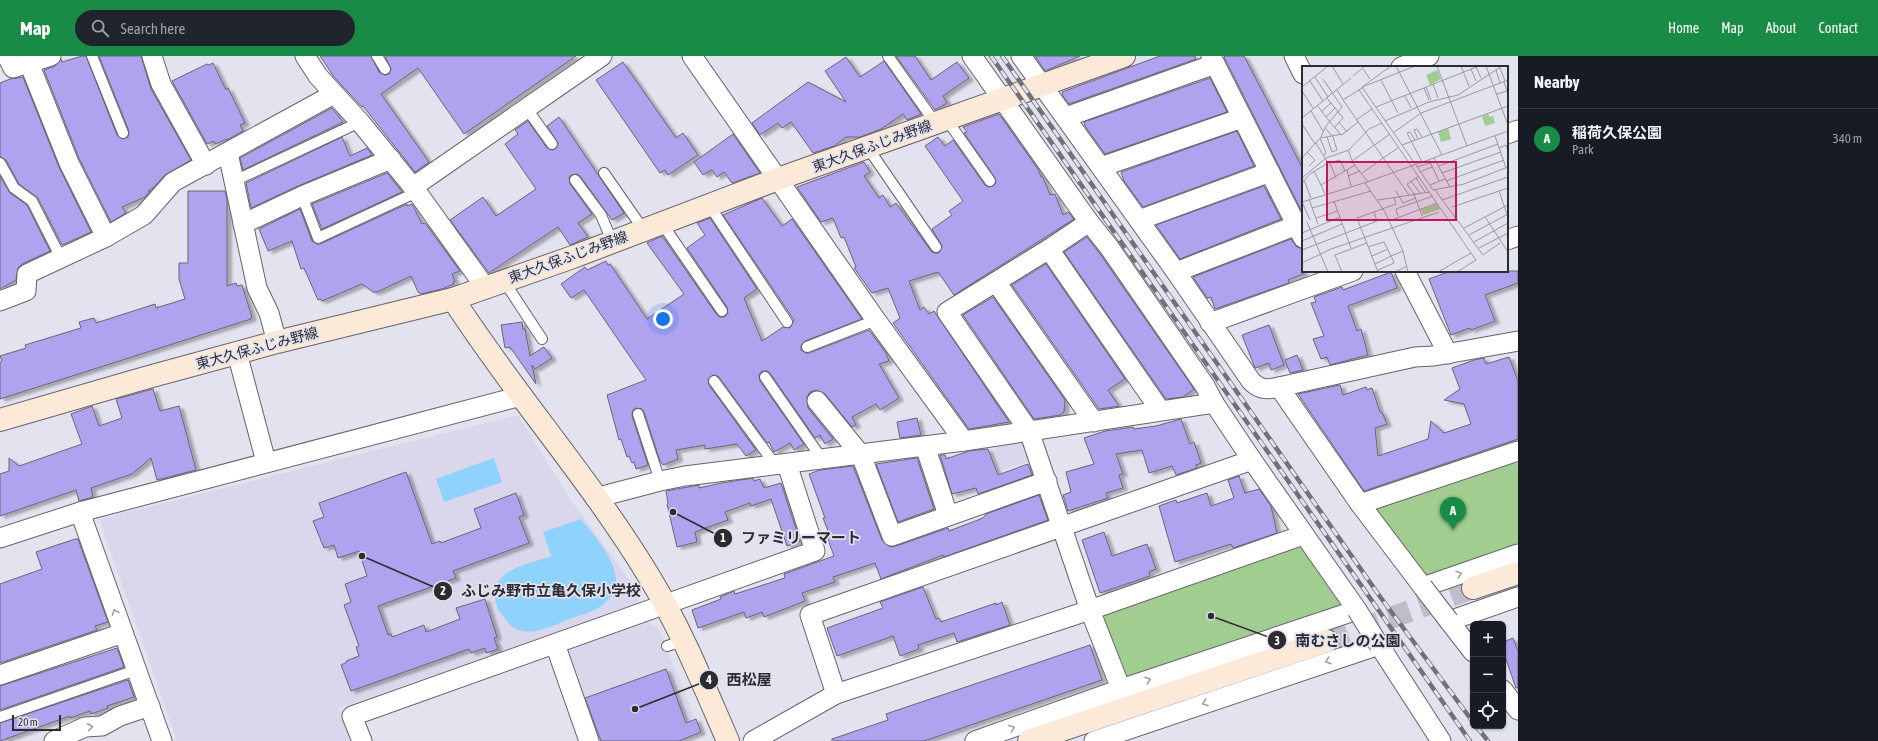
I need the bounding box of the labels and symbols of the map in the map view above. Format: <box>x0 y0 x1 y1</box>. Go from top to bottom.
inset map <box>1302 66 1508 272</box>
street label: 東大久保ふじみ野線 <box>810 117 934 175</box>
street label: 東大久保ふじみ野線 <box>506 228 630 286</box>
your location <box>653 309 673 329</box>
street label: 東大久保ふじみ野線 <box>194 324 320 372</box>
pin: A <box>1440 497 1466 530</box>
callout: ファミリーマート <box>713 524 869 551</box>
text: ファミリーマート <box>741 529 861 546</box>
text: 1 <box>720 531 726 545</box>
one-way arrow <box>1456 570 1463 579</box>
callout: ふじみ野市立亀久保小学校 <box>433 577 649 604</box>
text: ふじみ野市立亀久保小学校 <box>461 582 641 599</box>
text: 2 <box>440 584 446 598</box>
one-way arrow <box>112 609 120 616</box>
callout: 南むさしの公園 <box>1267 627 1408 654</box>
text: 南むさしの公園 <box>1295 632 1401 649</box>
text: 3 <box>1274 634 1280 648</box>
one-way arrow <box>1325 656 1332 665</box>
callout: 西松屋 <box>699 667 780 694</box>
text: 西松屋 <box>726 671 772 688</box>
text: 4 <box>705 673 712 687</box>
one-way arrow <box>1144 676 1151 685</box>
one-way arrow <box>1202 698 1209 707</box>
scale bar <box>12 713 61 732</box>
one-way arrow <box>86 723 93 732</box>
one-way arrow <box>1009 724 1016 732</box>

